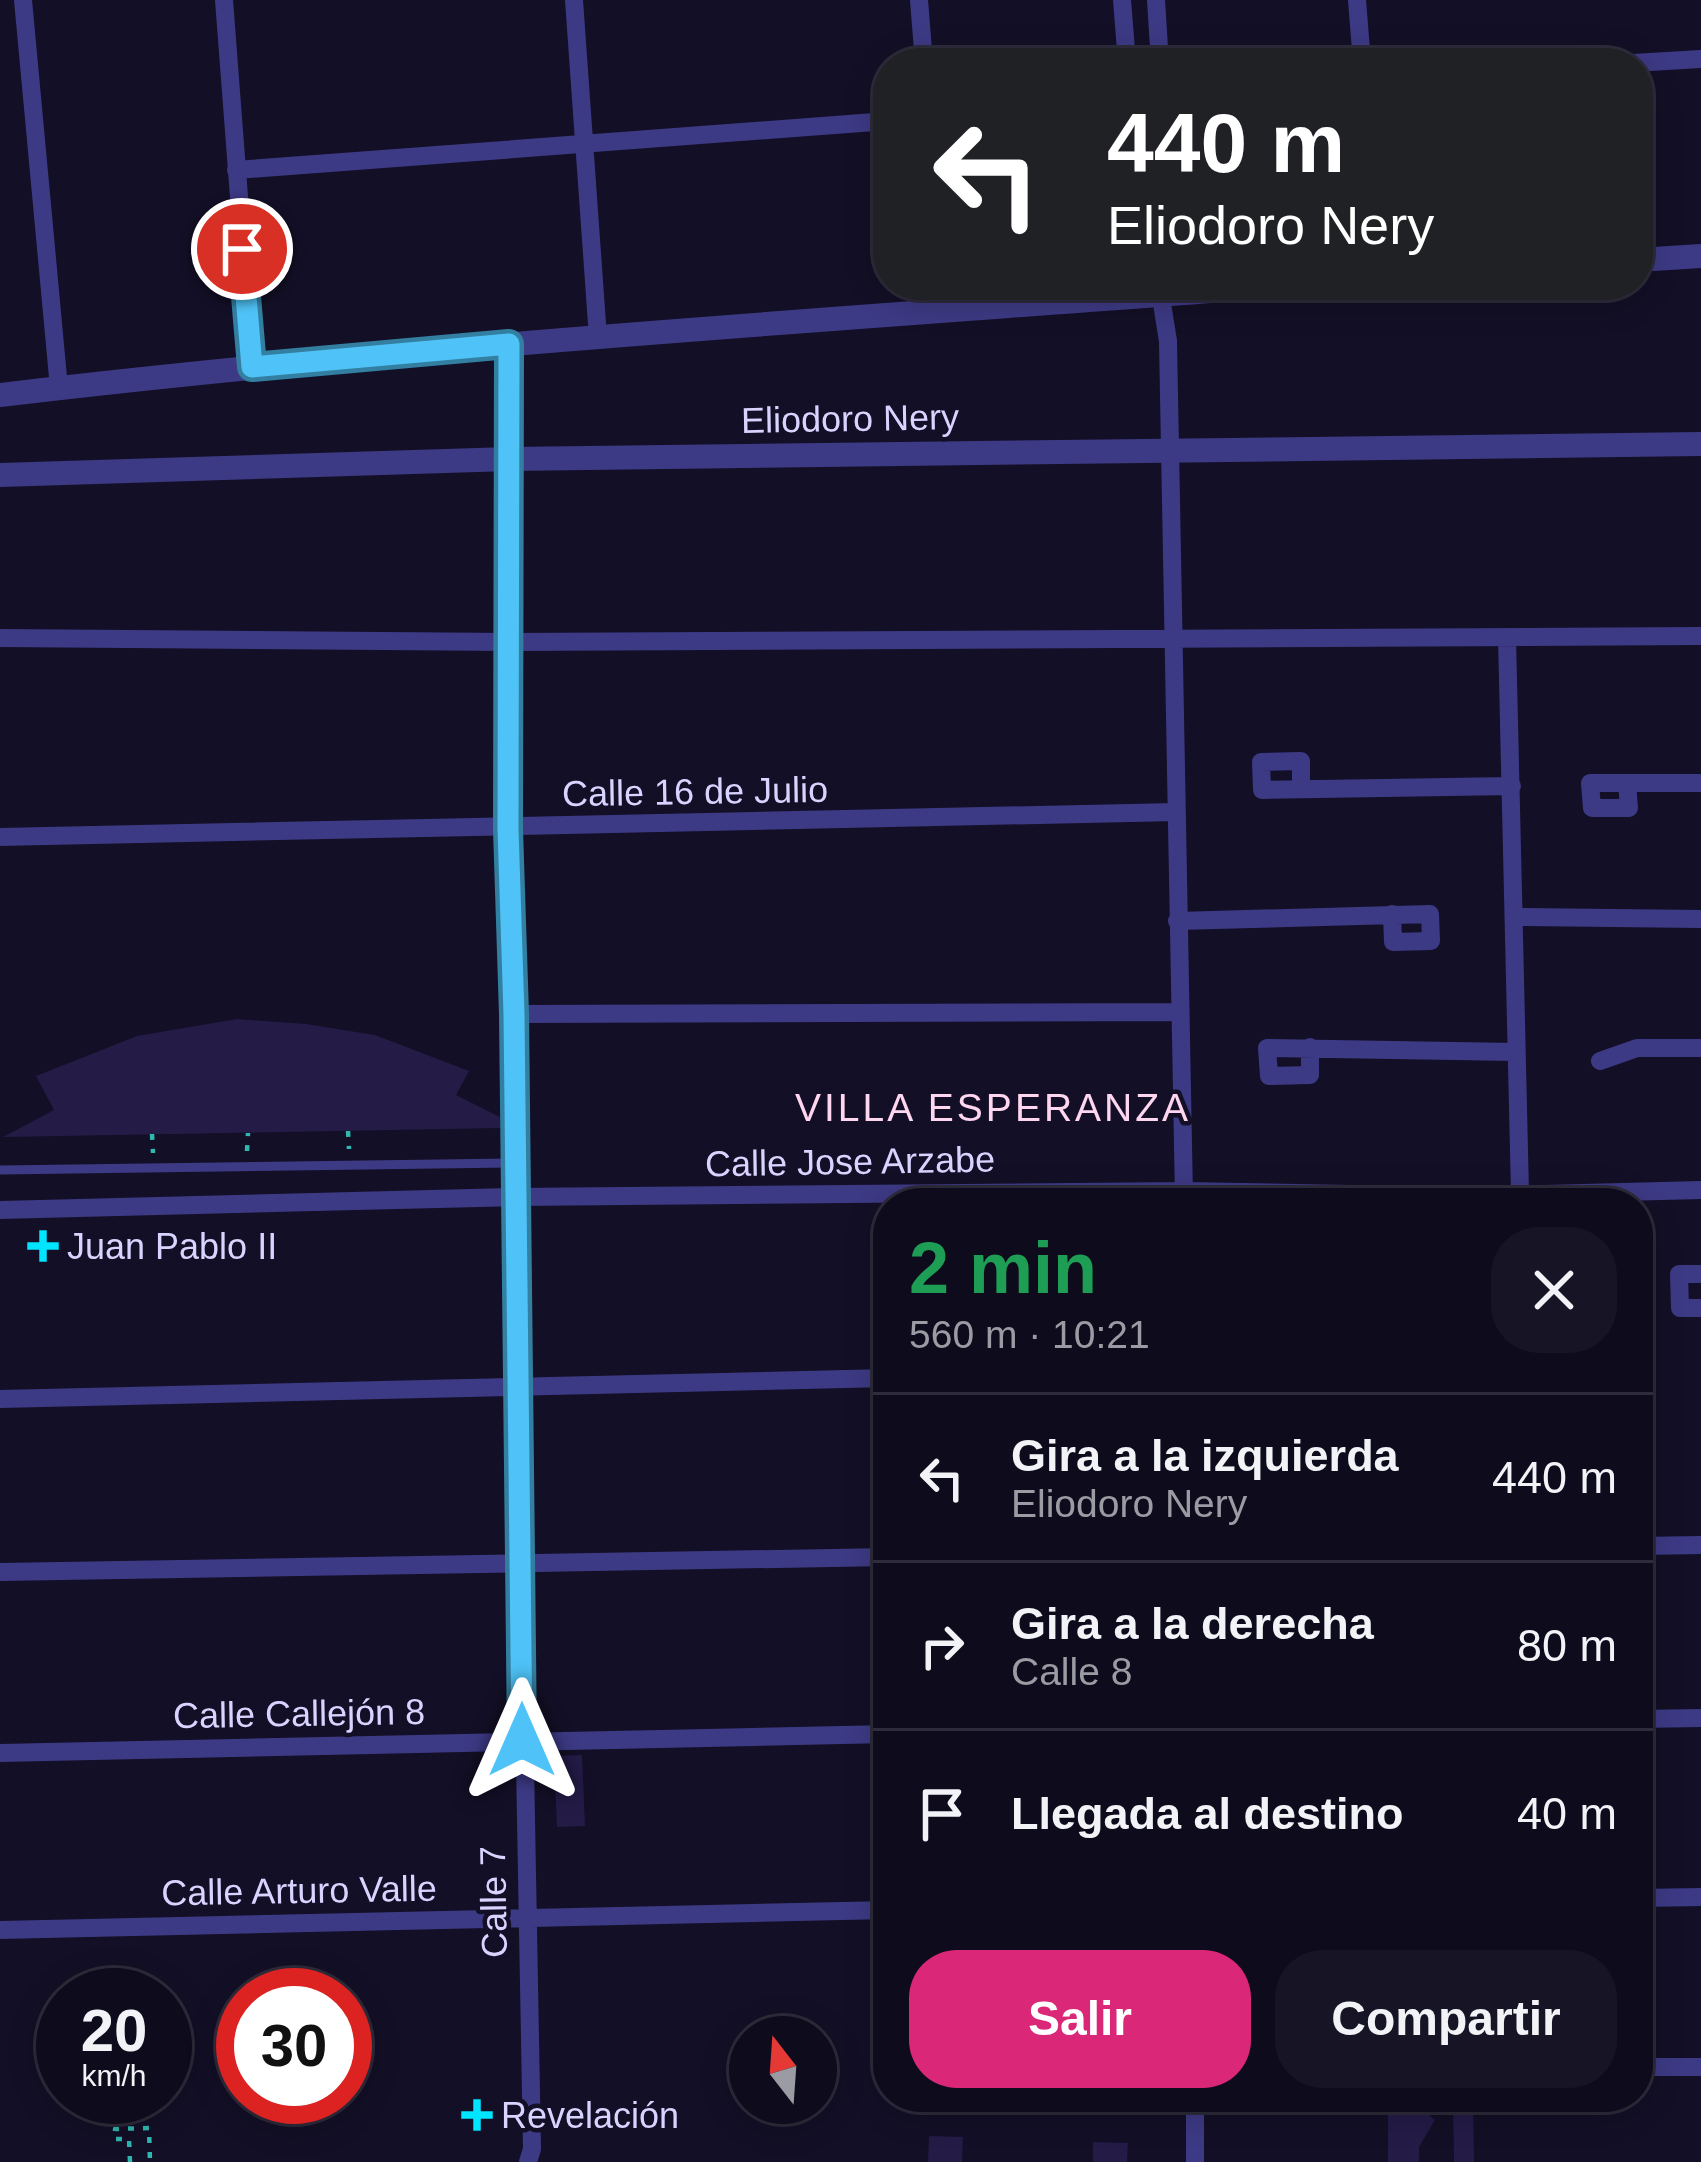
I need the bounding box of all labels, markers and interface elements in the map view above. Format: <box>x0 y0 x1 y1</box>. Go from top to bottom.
icon: left <box>909 96 1065 252</box>
text: 440 m <box>1107 96 1345 190</box>
text: Eliodoro Nery <box>1107 195 1434 255</box>
pin <box>191 198 293 300</box>
icon: arrive <box>209 216 275 282</box>
street label: Eliodoro Nery <box>741 396 959 441</box>
street label: Calle 16 de Julio <box>562 769 828 814</box>
district label: VILLA ESPERANZA <box>795 1086 1191 1129</box>
street label: Calle Jose Arzabe <box>705 1138 995 1185</box>
place label: Juan Pablo II <box>67 1226 277 1267</box>
button: close <box>1491 1227 1617 1353</box>
text: 2 min <box>909 1228 1097 1308</box>
marker: Juan Pablo II <box>30 1233 56 1259</box>
text: 560 m · 10:21 <box>909 1313 1150 1356</box>
text: Gira a la izquierda <box>1011 1430 1399 1481</box>
icon: left <box>909 1445 975 1511</box>
text: 440 m <box>1492 1452 1617 1503</box>
text: Eliodoro Nery <box>1011 1482 1247 1525</box>
text: Gira a la derecha <box>1011 1598 1374 1649</box>
icon: right <box>909 1613 975 1679</box>
text: 80 m <box>1517 1620 1617 1671</box>
text: Calle 8 <box>1011 1650 1132 1693</box>
position arrow <box>459 1677 585 1803</box>
street label: Calle Callejón 8 <box>173 1691 425 1736</box>
icon: arrive <box>909 1781 975 1847</box>
text: Llegada al destino <box>1011 1788 1404 1839</box>
text: 40 m <box>1517 1788 1617 1839</box>
street label: Calle 7 <box>472 1846 515 1958</box>
street label: Calle Arturo Valle <box>161 1868 437 1913</box>
button: Salir <box>909 1950 1251 2088</box>
button: Compartir <box>1275 1950 1617 2088</box>
speed limit sign: 30 <box>216 1968 372 2124</box>
text: 20 <box>81 1997 147 2064</box>
north arrow <box>729 2016 837 2124</box>
map controls <box>729 2016 837 2124</box>
text: km/h <box>81 2059 147 2092</box>
place label: Revelación <box>501 2095 679 2136</box>
marker: Revelación <box>464 2102 490 2128</box>

